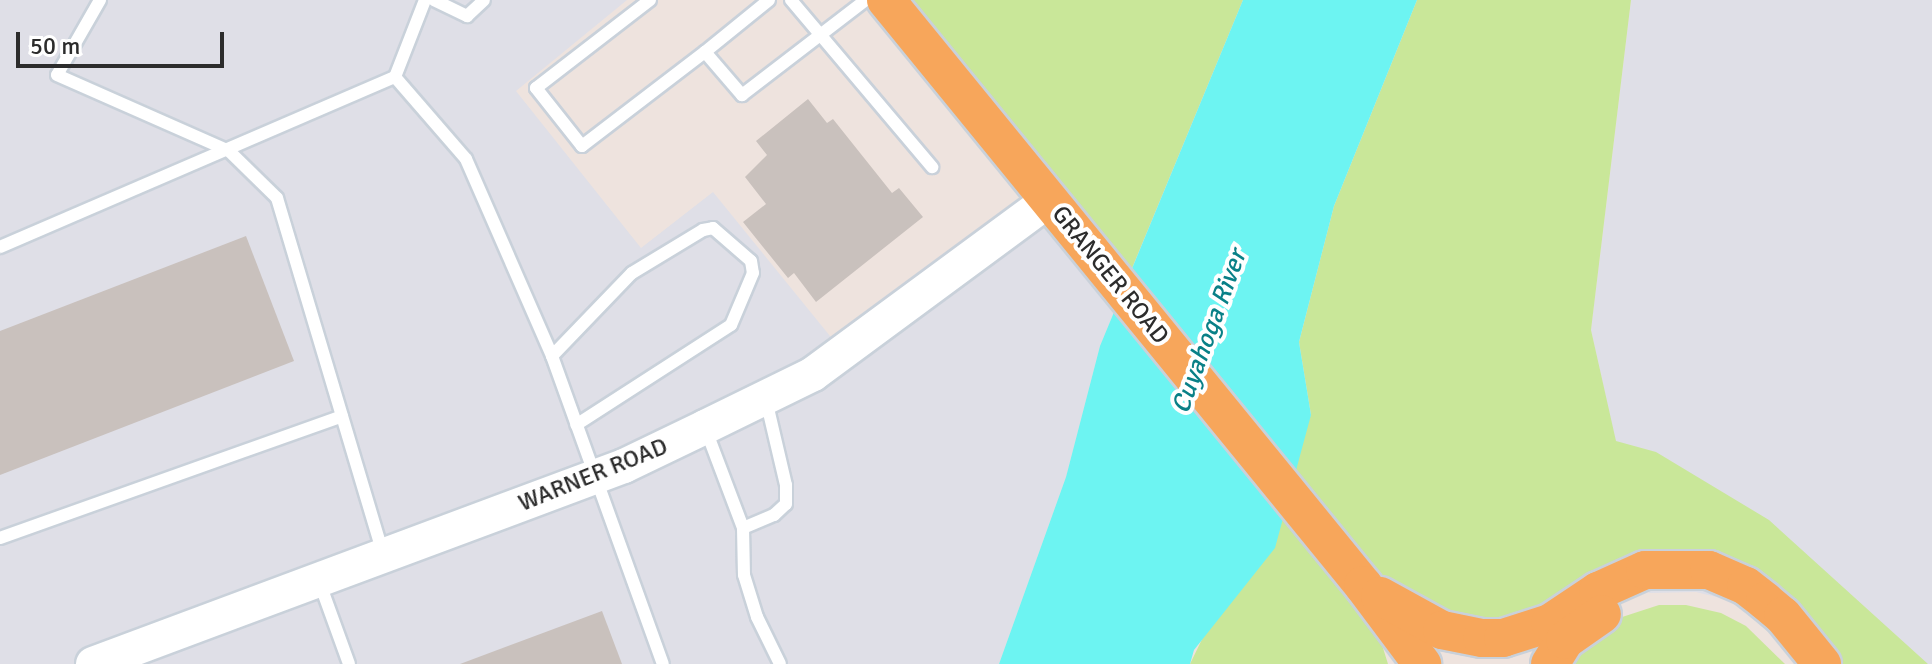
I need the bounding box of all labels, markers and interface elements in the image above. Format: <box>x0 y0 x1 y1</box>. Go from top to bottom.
scale bar <box>20 16 228 66</box>
text: 50 m <box>30 31 80 61</box>
street label: GRANGER ROAD <box>1046 200 1174 350</box>
water label: Cuyahoga River <box>1166 246 1254 418</box>
street label: WARNER ROAD <box>514 432 672 518</box>

